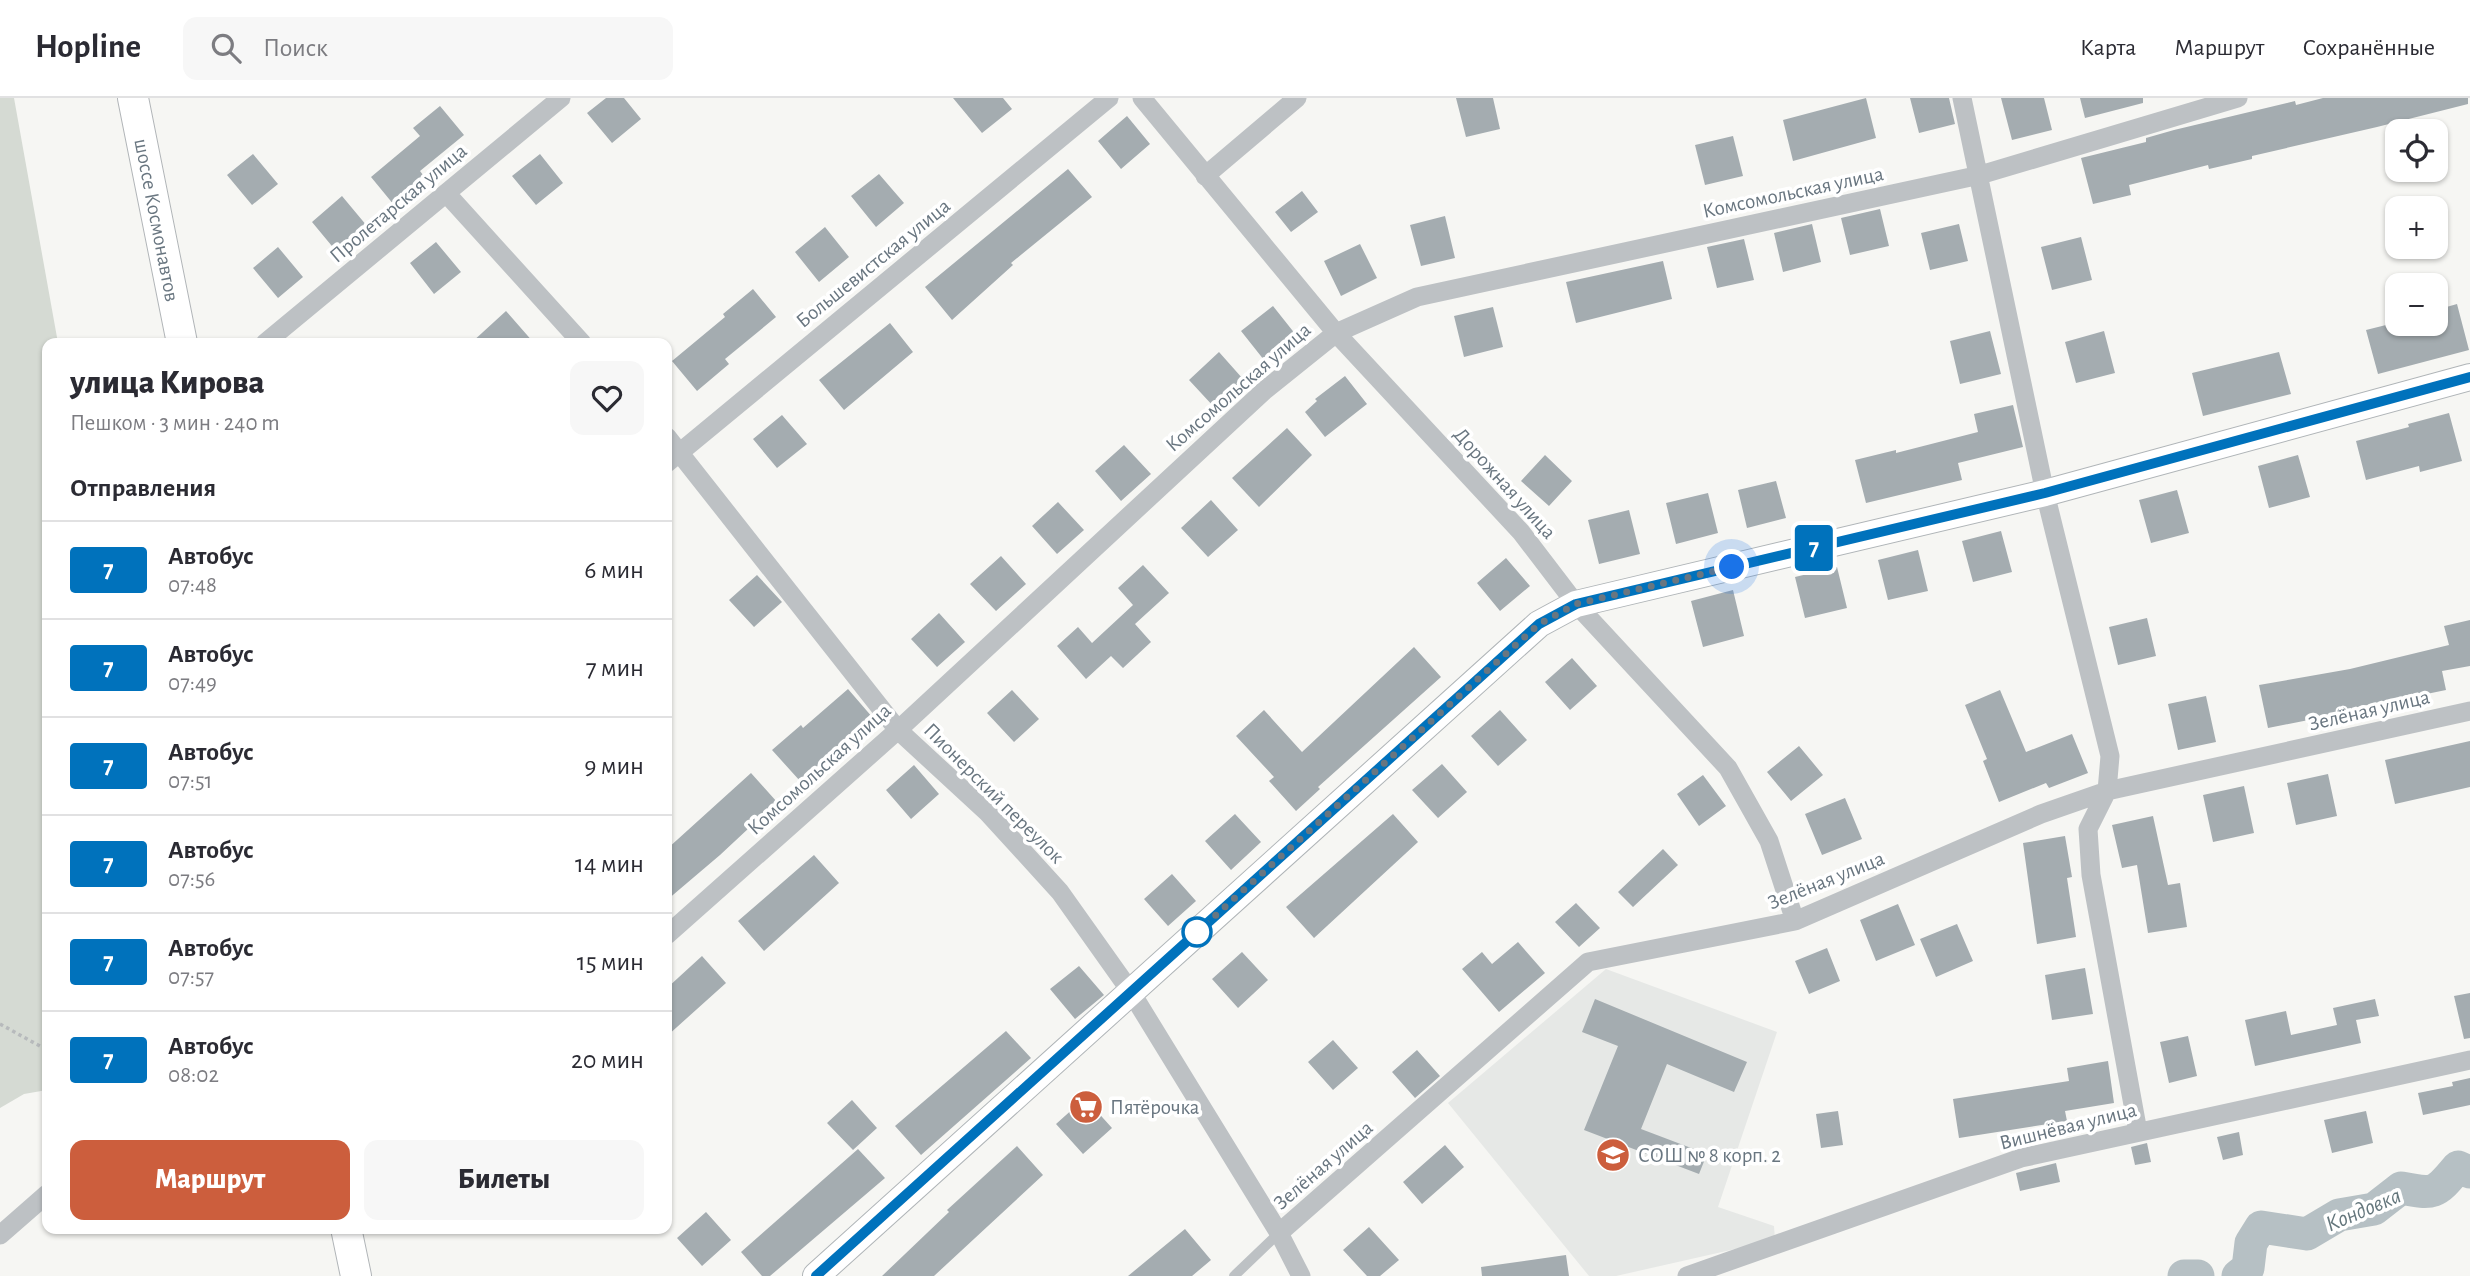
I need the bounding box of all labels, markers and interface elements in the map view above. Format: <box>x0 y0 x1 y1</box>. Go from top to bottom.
search box <box>183 17 673 80</box>
icon: search <box>207 29 245 67</box>
text: Hopline <box>35 31 141 64</box>
text: Поиск <box>263 35 328 61</box>
text: Карта <box>2080 36 2136 60</box>
text: Маршрут <box>2174 36 2264 60</box>
text: Сохранённые <box>2302 36 2435 60</box>
map controls <box>2385 119 2448 336</box>
button: locate <box>2385 119 2448 182</box>
street label: шоссе Космонавтов <box>130 137 183 303</box>
street label: Пролетарская улица <box>326 140 471 267</box>
street label: Комсомольская улица <box>1701 163 1886 222</box>
street label: Большевистская улица <box>792 195 955 332</box>
button: + <box>2385 196 2448 259</box>
button: − <box>2385 273 2448 336</box>
street label: Комсомольская улица <box>1162 319 1315 456</box>
button: heart <box>570 361 644 435</box>
text: улица Кирова <box>70 367 264 400</box>
text: Пешком · 3 мин · 240 m <box>70 412 280 435</box>
street label: Дорожная улица <box>1449 424 1560 543</box>
text: Отправления <box>70 475 216 501</box>
line badge: 7 <box>1791 525 1837 571</box>
text: 7 <box>1809 536 1819 560</box>
text: Автобус <box>168 543 254 569</box>
your location <box>1714 549 1749 584</box>
text: 6 мин <box>584 557 644 583</box>
text: 7 <box>103 558 114 582</box>
text: 07:48 <box>168 574 217 597</box>
text: Автобус <box>168 641 254 667</box>
text: 7 мин <box>586 655 644 681</box>
text: 7 <box>103 656 114 680</box>
text: 07:49 <box>168 672 217 695</box>
street label: Зелёная улица <box>2306 686 2432 735</box>
street label: Комсомольская улица <box>744 700 895 839</box>
street label: Пионерский переулок <box>920 719 1068 868</box>
text: Автобус <box>168 739 254 765</box>
text: 9 мин <box>584 753 644 779</box>
text: 7 <box>103 754 114 778</box>
text: 07:51 <box>168 770 213 793</box>
text: Автобус <box>168 837 254 863</box>
street label: Зелёная улица <box>1765 847 1888 913</box>
text: 14 мин <box>575 851 644 877</box>
text: 7 <box>103 852 114 876</box>
text: 07:56 <box>168 868 215 891</box>
unlabelled marker <box>1182 917 1212 947</box>
text: Автобус <box>168 935 254 961</box>
text: 15 мин <box>577 949 644 975</box>
text: 7 <box>103 950 114 974</box>
text: 07:57 <box>168 966 214 989</box>
text: Автобус <box>168 1033 254 1059</box>
text: 20 мин <box>571 1047 644 1073</box>
text: 7 <box>103 1048 114 1072</box>
text: 08:02 <box>168 1064 219 1087</box>
supermarket icon: Пятёрочка <box>1067 1088 1105 1126</box>
place label: Пятёрочка <box>1110 1097 1200 1118</box>
street label: Вишнёвая улица <box>1997 1099 2139 1154</box>
street label: Зелёная улица <box>1270 1117 1377 1214</box>
school or university icon: СОШ № 8 корп. 2 <box>1594 1136 1632 1174</box>
button: Маршрут <box>70 1140 350 1220</box>
button: Билеты <box>364 1140 644 1220</box>
place label: СОШ № 8 корп. 2 <box>1638 1145 1781 1166</box>
water label: Кондовка <box>2323 1184 2404 1236</box>

